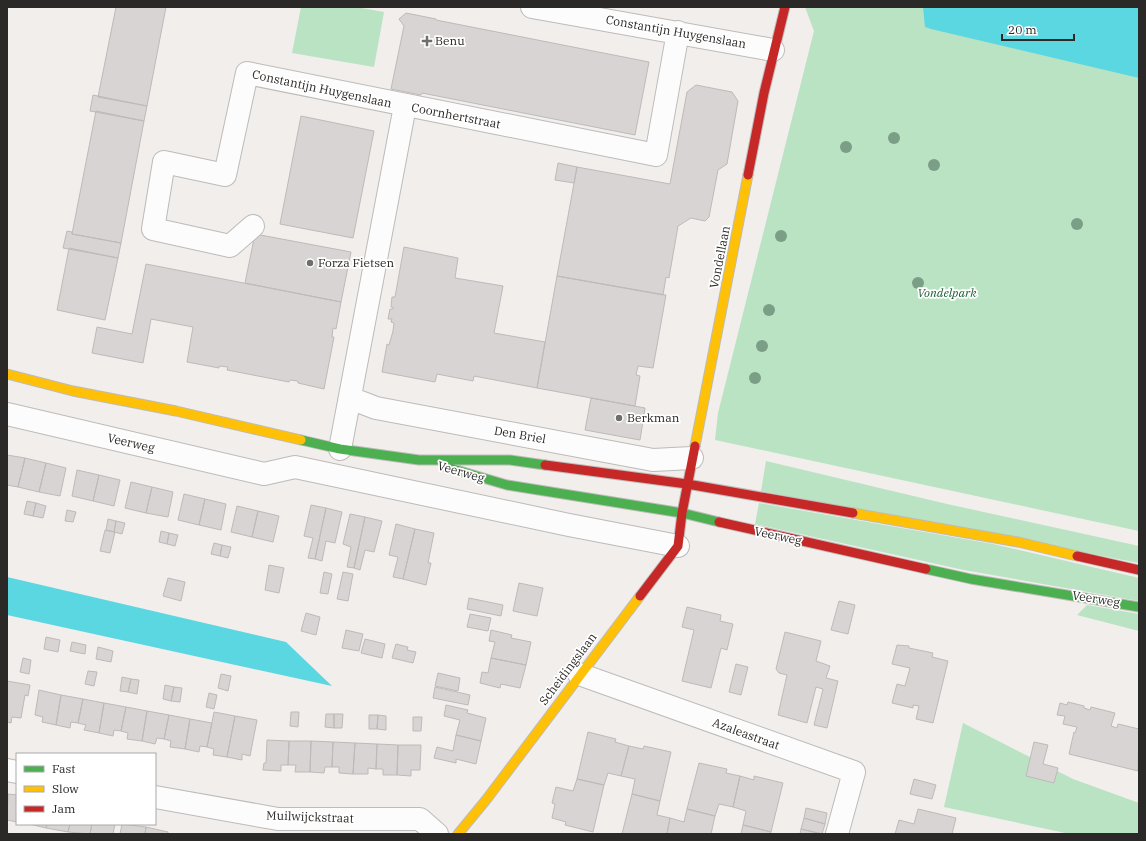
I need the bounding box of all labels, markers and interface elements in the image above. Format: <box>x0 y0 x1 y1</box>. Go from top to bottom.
street label: Constantijn Huygenslaan <box>605 12 748 51</box>
scale bar <box>1002 16 1074 42</box>
text: 20 m <box>1008 22 1037 37</box>
place label: Benu <box>435 33 465 48</box>
marker: Benu <box>422 36 432 46</box>
street label: Constantijn Huygenslaan <box>251 66 394 111</box>
street label: Coornhertstraat <box>410 100 502 132</box>
street label: Vondellaan <box>706 224 733 289</box>
place label: Forza Fietsen <box>318 255 394 270</box>
marker: Forza Fietsen <box>305 258 315 268</box>
park label: Vondelpark <box>917 285 977 300</box>
place label: Berkman <box>627 410 680 425</box>
marker: Berkman <box>614 413 624 423</box>
street label: Den Briel <box>493 423 548 447</box>
street label: Veerweg <box>106 430 157 455</box>
street label: Veerweg <box>436 458 487 485</box>
street label: Veerweg <box>753 523 804 548</box>
street label: Veerweg <box>1071 587 1121 610</box>
street label: Scheidingslaan <box>536 629 600 708</box>
street label: Azaleastraat <box>711 714 782 753</box>
legend <box>16 753 156 825</box>
text: Fast <box>52 761 76 776</box>
text: Slow <box>52 781 79 796</box>
text: Jam <box>52 801 76 816</box>
street label: Muilwijckstraat <box>266 807 354 826</box>

